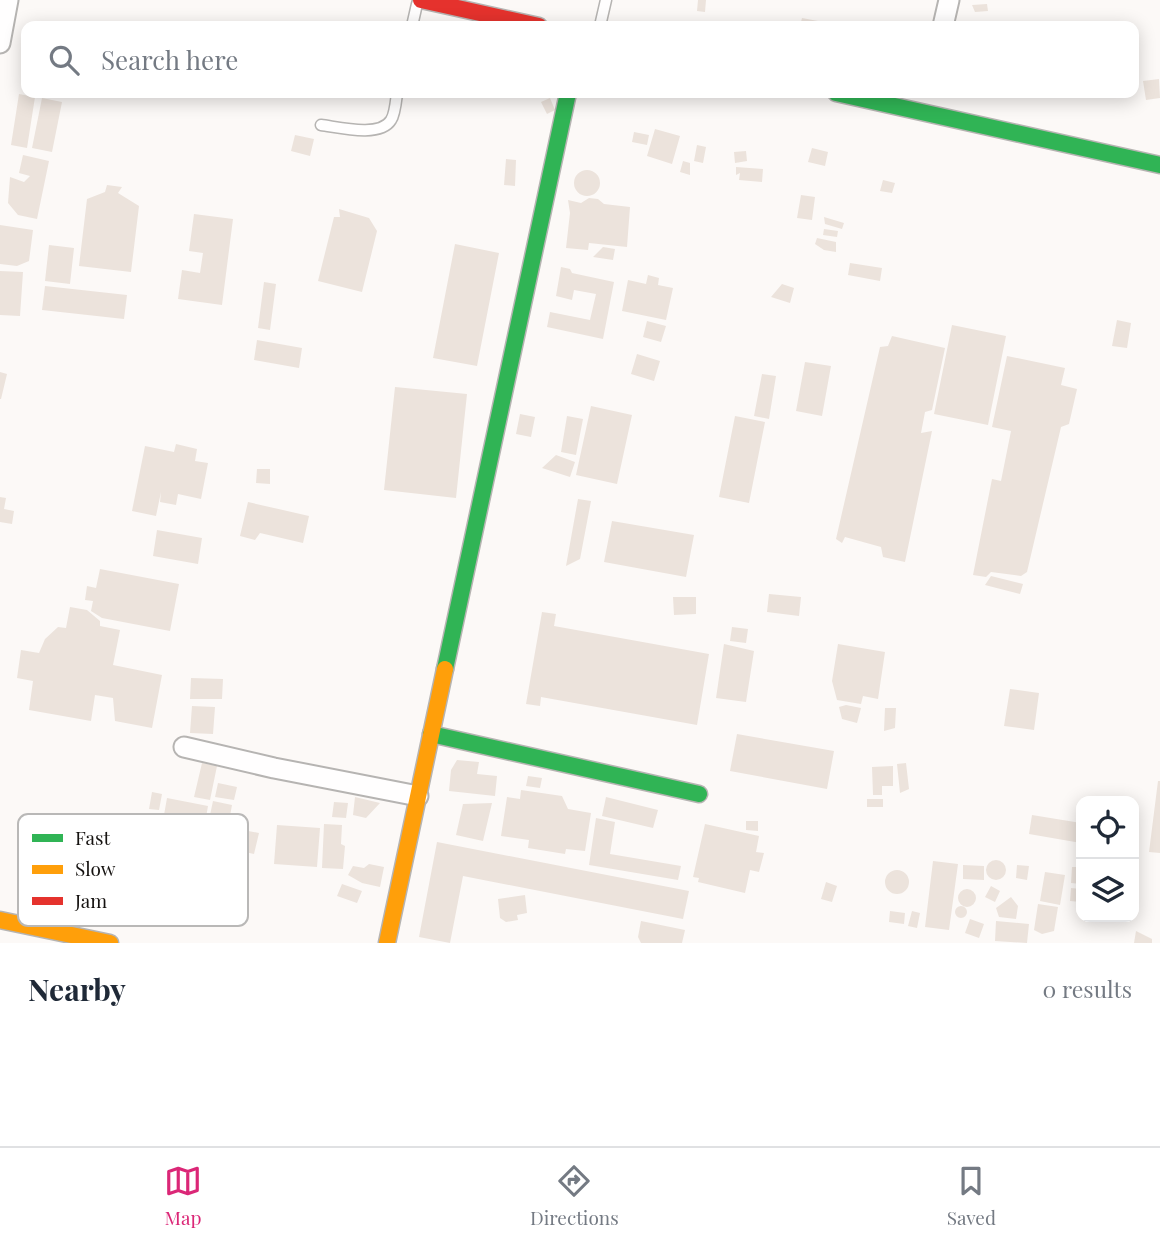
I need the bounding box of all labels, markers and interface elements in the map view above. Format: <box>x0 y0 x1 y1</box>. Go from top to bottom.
search box <box>21 21 1139 98</box>
icon: search <box>45 41 83 79</box>
text: Search here <box>101 42 238 77</box>
map controls <box>1076 796 1139 922</box>
button: locate <box>1076 796 1139 859</box>
legend <box>18 814 248 926</box>
text: Fast <box>75 824 111 850</box>
text: Slow <box>75 855 116 881</box>
button: layers <box>1076 859 1139 922</box>
text: Jam <box>74 887 107 913</box>
text: Nearby <box>28 969 126 1009</box>
text: 0 results <box>1042 973 1132 1004</box>
tab: Map <box>164 1162 202 1230</box>
tab: Directions <box>530 1162 619 1230</box>
tab: Saved <box>947 1162 996 1230</box>

